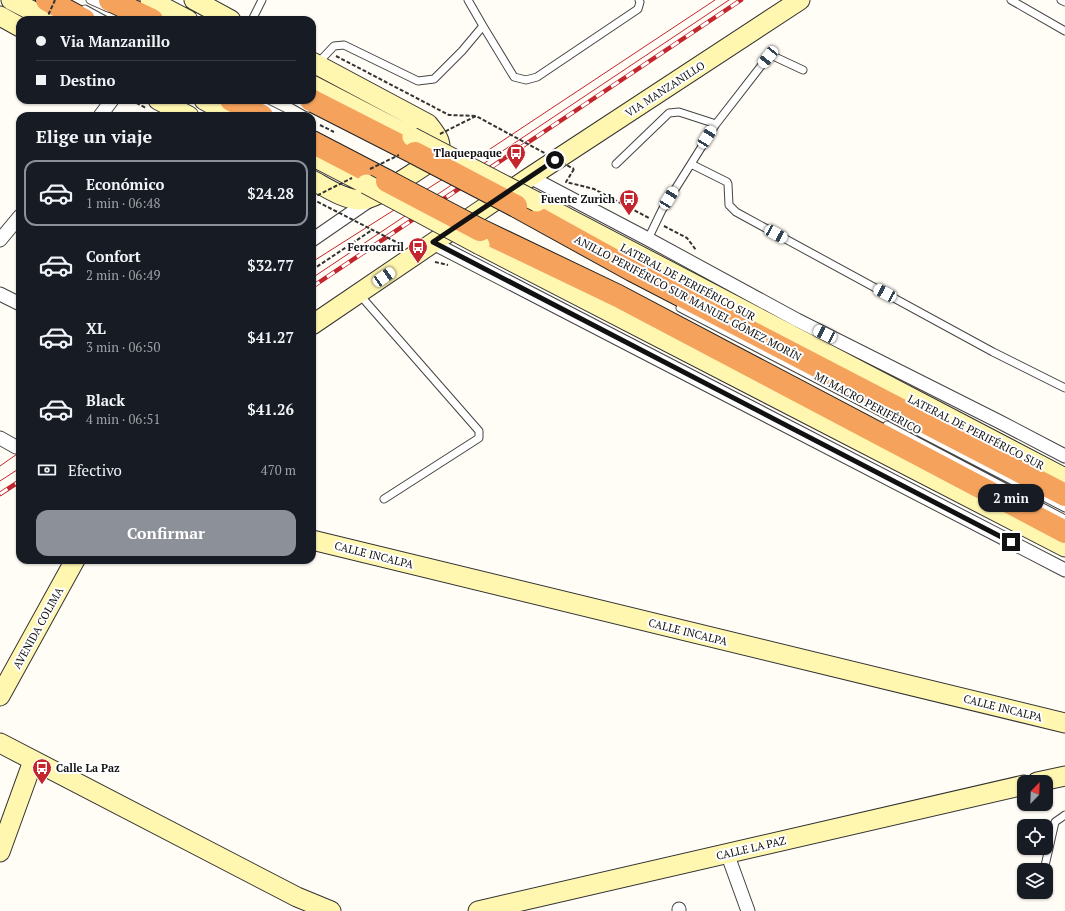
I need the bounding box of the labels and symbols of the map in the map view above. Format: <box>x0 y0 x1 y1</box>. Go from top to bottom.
car <box>756 44 780 70</box>
street label: VIA MANZANILLO <box>622 58 708 120</box>
car <box>696 124 718 150</box>
bus stop icon: Tlaquepaque <box>505 142 527 170</box>
place label: Tlaquepaque <box>434 146 502 160</box>
route start <box>546 151 564 169</box>
car <box>658 185 680 211</box>
bus stop icon: Fuente Zurich <box>618 188 640 216</box>
place label: Fuente Zurich <box>541 192 615 206</box>
car <box>763 223 789 245</box>
street label: ANILLO PERIFÉRICO SUR MANUEL GÓMEZ MORÍN <box>572 232 804 364</box>
bus stop icon: Ferrocarril <box>407 236 429 264</box>
place label: Ferrocarril <box>348 240 404 254</box>
street label: LATERAL DE PERIFÉRICO SUR <box>618 240 758 324</box>
car <box>371 265 397 289</box>
car <box>872 282 898 304</box>
car <box>812 323 838 345</box>
street label: MI MACRO PERIFÉRICO <box>812 369 924 437</box>
street label: LATERAL DE PERIFÉRICO SUR <box>906 391 1046 473</box>
callout: 2 min <box>978 484 1044 512</box>
route end <box>1002 533 1020 551</box>
street label: CALLE INCALPA <box>333 538 415 572</box>
street label: AVENIDA COLIMA <box>10 584 66 671</box>
street label: CALLE INCALPA <box>647 615 729 649</box>
street label: CALLE INCALPA <box>962 691 1044 725</box>
bus stop icon: Calle La Paz <box>31 757 53 785</box>
place label: Calle La Paz <box>56 761 120 775</box>
north arrow <box>1017 775 1053 811</box>
street label: CALLE LA PAZ <box>715 833 788 863</box>

